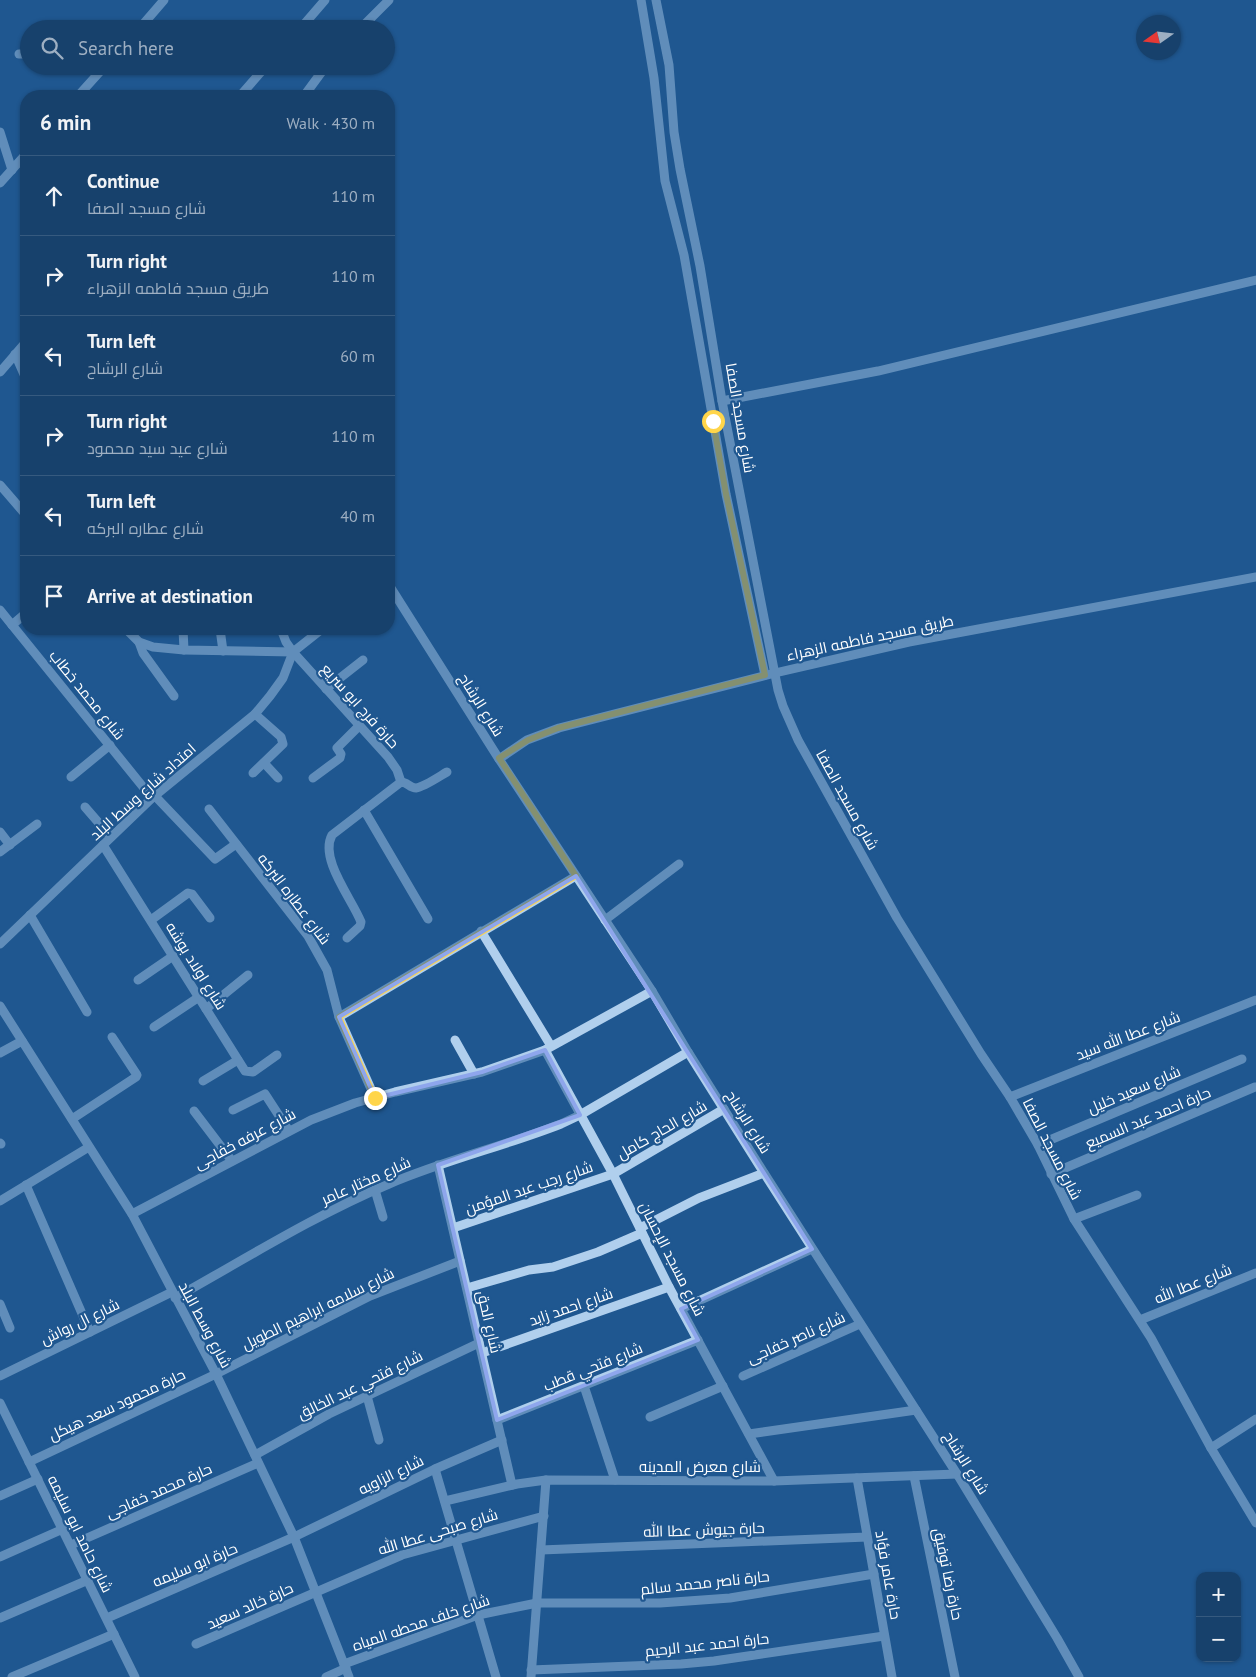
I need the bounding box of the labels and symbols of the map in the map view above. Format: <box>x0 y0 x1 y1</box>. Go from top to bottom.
north arrow <box>1136 15 1181 60</box>
street label: شارع مسجد الصفا <box>719 361 760 475</box>
route start <box>702 410 725 433</box>
street label: طريق مسجد فاطمه الزهراء <box>784 610 956 666</box>
street label: شارع محمد خطاب <box>44 646 129 745</box>
street label: حارة فرج ابو سريع <box>316 659 404 753</box>
street label: شارع الرشاح <box>453 669 508 741</box>
street label: امتداد شارع وسط البلد <box>86 739 201 846</box>
street label: شارع مسجد الصفا <box>810 746 883 854</box>
street label: شارع عطاره البركه <box>252 849 335 949</box>
street label: شارع اولاد بوشه <box>160 918 231 1014</box>
street label: شارع عطا الله سيد <box>1073 1007 1183 1066</box>
street label: شارع سعيد خليل <box>1084 1061 1184 1120</box>
street label: حارة احمد عبد السميع <box>1082 1083 1214 1154</box>
street label: شارع الرشاح <box>720 1086 775 1158</box>
route end <box>364 1087 387 1110</box>
street label: شارع مسجد الصفا <box>1017 1095 1086 1204</box>
street label: شارع الحاج كامل <box>613 1096 711 1165</box>
street label: شارع عرفه خفاجى <box>191 1104 300 1175</box>
street label: شارع مختار عامر <box>317 1152 414 1211</box>
street label: شارع رجب عبد المؤمن <box>462 1157 596 1220</box>
street label: شارع مسجد الإحسان <box>634 1198 710 1320</box>
street label: شارع عطا الله <box>1151 1259 1235 1309</box>
street label: شارع سلامه ابراهيم الطويل <box>238 1263 398 1356</box>
street label: شارع وسط البلد <box>173 1278 236 1372</box>
street label: شارع احمد زايد <box>526 1283 616 1332</box>
street label: شارع الحق <box>471 1289 506 1356</box>
street label: شارع ال رواش <box>37 1294 123 1351</box>
street label: شارع ناصر خفاجى <box>744 1307 849 1370</box>
street label: شارع فتحي قطب <box>540 1338 646 1398</box>
street label: شارع فتحي عبد الخالق <box>294 1346 427 1426</box>
street label: حارة محمود سعد هيكل <box>45 1364 189 1446</box>
street label: شارع الرشاح <box>938 1427 993 1499</box>
street label: شارع الزاويه <box>355 1451 428 1500</box>
street label: شارع معرض المدينه <box>639 1457 761 1478</box>
street label: حارة محمد خفاجى <box>103 1459 215 1523</box>
street label: شارع حامد ابو سليمه <box>42 1472 117 1597</box>
street label: شارع صبحى عطا الله <box>376 1504 501 1561</box>
street label: حارة جيوش عطا الله <box>643 1518 765 1542</box>
street label: حارة رضا توفيق <box>928 1526 968 1622</box>
street label: حارة عامر فؤاد <box>871 1529 906 1621</box>
street label: حارة ابو سليمه <box>149 1538 240 1591</box>
street label: حارة ناصر محمد سالم <box>639 1566 771 1600</box>
street label: حارة خالد سعيد <box>204 1578 296 1633</box>
street label: شارع خلف محطه المياه <box>350 1590 493 1657</box>
street label: حارة احمد عبد الرحيم <box>644 1629 770 1661</box>

